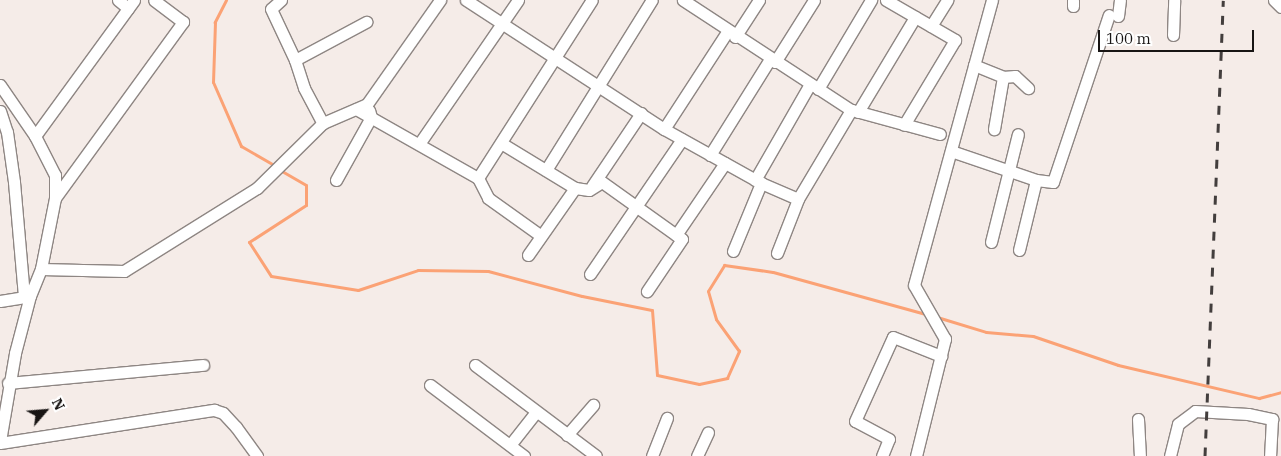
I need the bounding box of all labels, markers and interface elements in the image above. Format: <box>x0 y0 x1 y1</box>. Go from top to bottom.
scale bar <box>1101 20 1257 52</box>
text: 100 m <box>1106 29 1151 48</box>
north arrow <box>20 386 70 436</box>
text: N <box>48 395 69 413</box>

